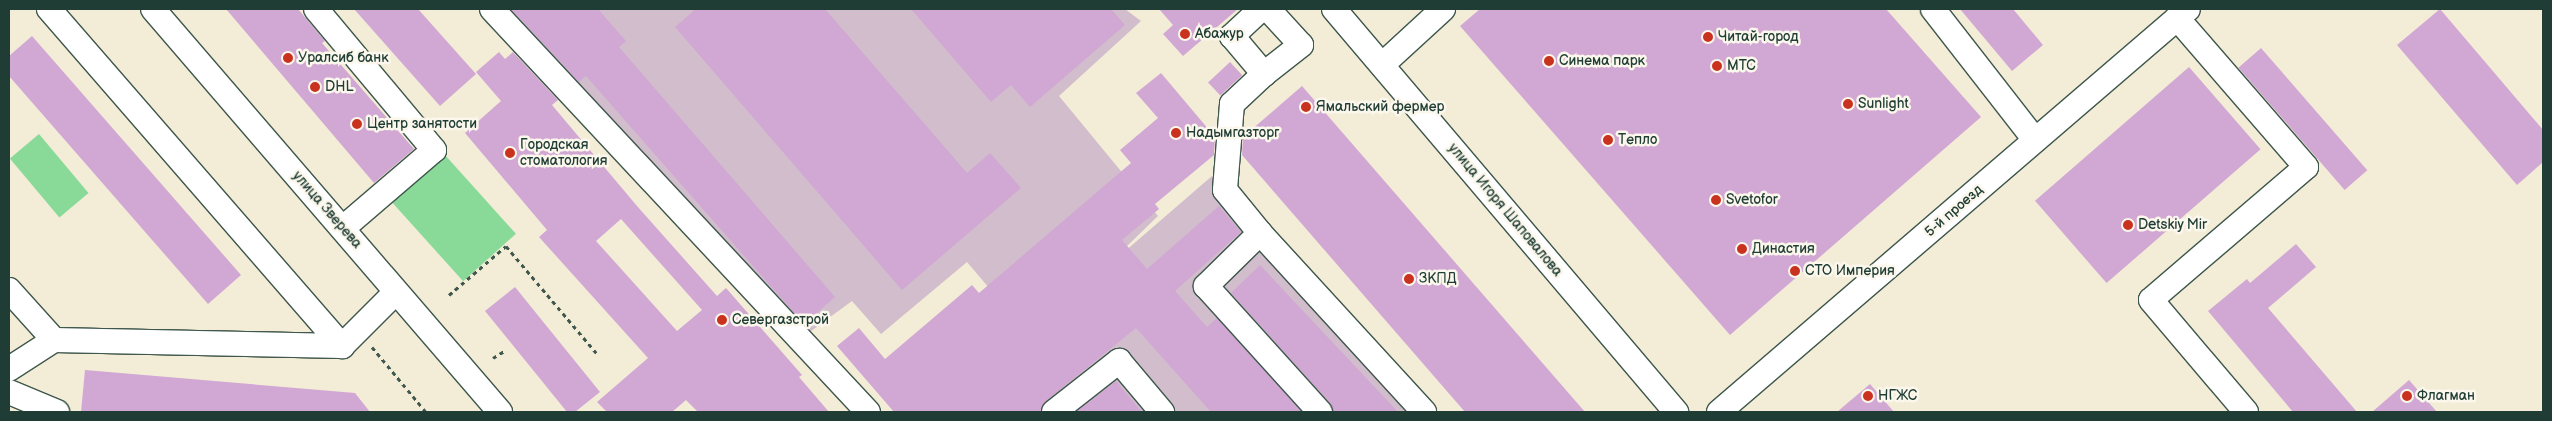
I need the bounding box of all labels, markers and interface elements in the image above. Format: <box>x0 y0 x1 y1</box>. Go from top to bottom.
place label: Абажур <box>1195 26 1244 42</box>
marker: Абажур <box>1179 28 1191 40</box>
place label: Читай-город <box>1718 29 1798 45</box>
marker: Читай-город <box>1702 31 1714 43</box>
place label: Уралсиб банк <box>298 50 389 66</box>
marker: Уралсиб банк <box>282 52 294 64</box>
place label: Синема парк <box>1559 53 1645 69</box>
marker: Синема парк <box>1543 55 1555 67</box>
place label: МТС <box>1727 58 1756 74</box>
marker: МТС <box>1711 60 1723 72</box>
place label: DHL <box>325 79 353 95</box>
marker: DHL <box>309 81 321 93</box>
place label: Sunlight <box>1858 96 1909 112</box>
marker: Sunlight <box>1842 98 1854 110</box>
place label: Ямальский фермер <box>1316 99 1444 115</box>
marker: Ямальский фермер <box>1300 101 1312 113</box>
place label: Центр занятости <box>367 116 477 132</box>
marker: Центр занятости <box>351 118 363 130</box>
place label: Надымгазторг <box>1186 125 1280 141</box>
marker: Надымгазторг <box>1170 127 1182 139</box>
place label: Тепло <box>1618 132 1657 148</box>
marker: Тепло <box>1602 134 1614 146</box>
place label: Городская стоматология <box>520 137 608 170</box>
street label: улица Игоря Шаповалова <box>1444 140 1566 280</box>
marker: Городская стоматология <box>504 147 516 159</box>
street label: улица Зверева <box>289 168 365 252</box>
street label: 5-й проезд <box>1922 181 1986 241</box>
place label: Svetofor <box>1726 192 1778 208</box>
marker: Svetofor <box>1710 194 1722 206</box>
place label: Detskiy Mir <box>2138 217 2208 233</box>
marker: Detskiy Mir <box>2122 219 2134 231</box>
place label: Династия <box>1752 241 1815 257</box>
marker: Династия <box>1736 243 1748 255</box>
place label: СТО Империя <box>1805 263 1895 279</box>
marker: СТО Империя <box>1789 265 1801 277</box>
place label: ЗКПД <box>1419 271 1457 287</box>
marker: ЗКПД <box>1403 273 1415 285</box>
place label: Севергазстрой <box>732 312 829 328</box>
marker: Севергазстрой <box>716 314 728 326</box>
place label: НГЖС <box>1878 388 1917 404</box>
place label: Флагман <box>2417 388 2475 404</box>
marker: НГЖС <box>1862 390 1874 402</box>
marker: Флагман <box>2401 390 2413 402</box>

